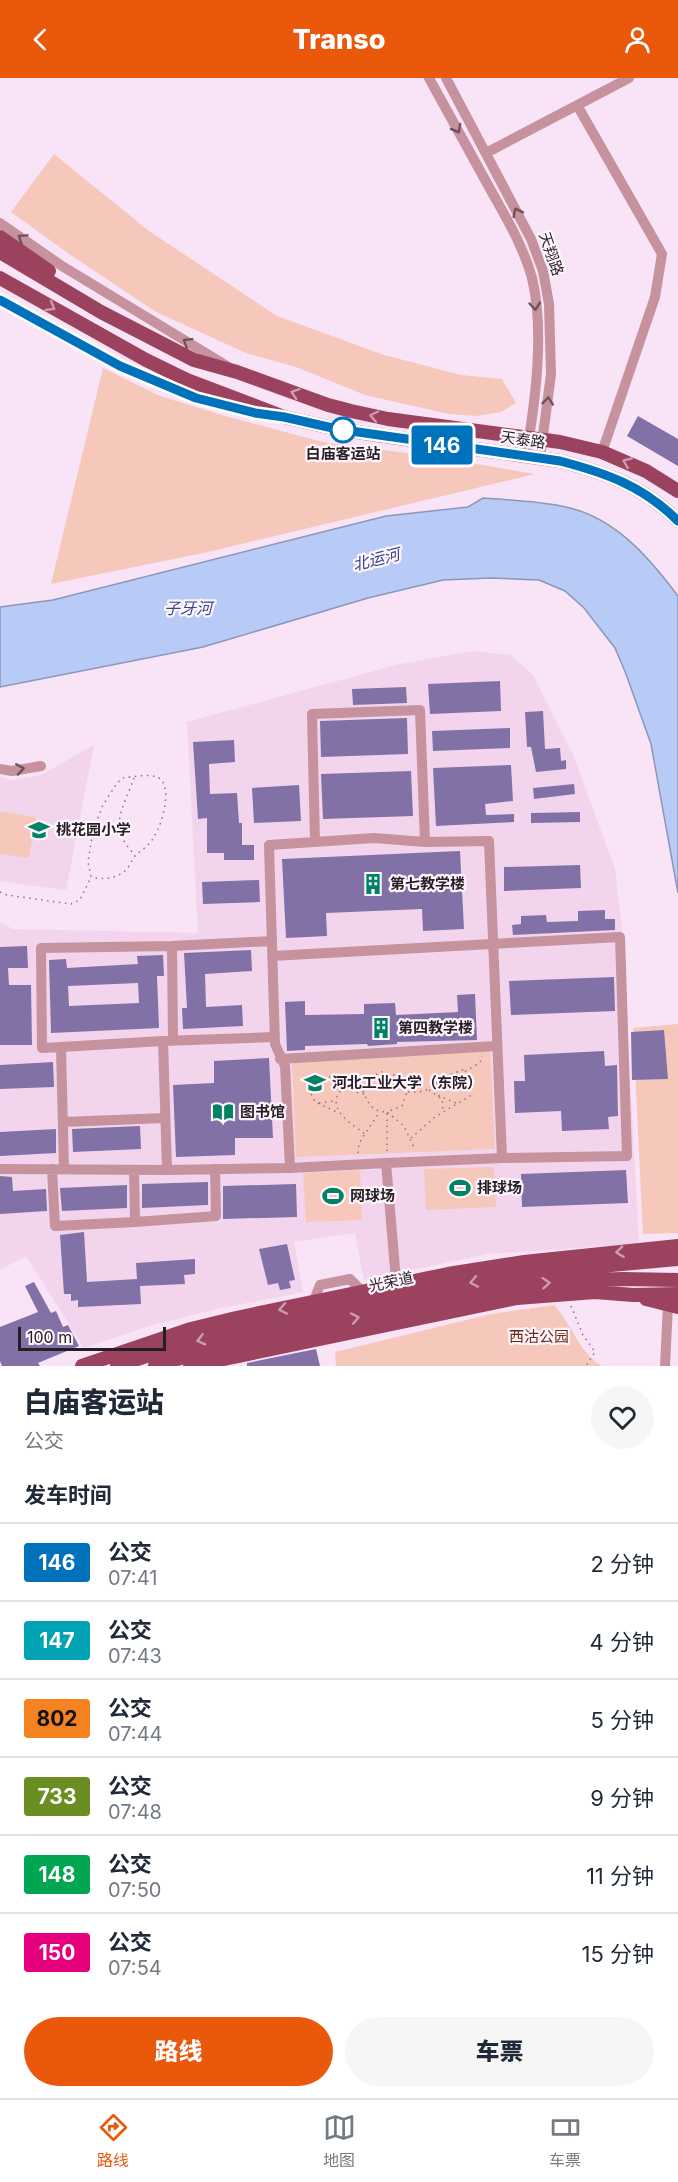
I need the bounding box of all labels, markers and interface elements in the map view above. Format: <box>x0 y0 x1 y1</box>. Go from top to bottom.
icon: back <box>24 23 57 56</box>
text: Transo <box>293 23 385 56</box>
icon: person <box>621 23 654 56</box>
one-way arrow <box>450 123 461 133</box>
one-way arrow <box>513 207 525 218</box>
street label: 天翔路 <box>535 229 568 278</box>
one-way arrow <box>18 234 29 245</box>
one-way arrow <box>45 300 55 311</box>
one-way arrow <box>528 302 541 311</box>
one-way arrow <box>183 338 193 350</box>
one-way arrow <box>290 388 301 401</box>
one-way arrow <box>541 396 554 405</box>
one-way arrow <box>370 410 380 423</box>
marker: 白庙客运站 <box>330 417 356 443</box>
line badge: 146 <box>408 426 476 464</box>
street label: 天泰路 <box>499 427 547 452</box>
text: 146 <box>424 433 460 458</box>
place label: 白庙客运站 <box>305 444 381 463</box>
one-way arrow <box>623 457 634 469</box>
water label: 北运河 <box>350 543 405 575</box>
water label: 子牙河 <box>164 598 215 618</box>
one-way arrow <box>16 764 25 776</box>
school or university icon: 桃花园小学 <box>27 818 51 842</box>
place label: 桃花园小学 <box>56 820 131 839</box>
building icon: 第七教学楼 <box>361 872 385 896</box>
place label: 第七教学楼 <box>390 874 465 893</box>
building icon: 第四教学楼 <box>369 1016 393 1040</box>
place label: 第四教学楼 <box>398 1018 473 1037</box>
school or university icon: 河北工业大学（东院） <box>303 1071 327 1095</box>
place label: 河北工业大学（东院） <box>332 1073 482 1092</box>
library icon: 图书馆 <box>211 1100 235 1124</box>
place label: 图书馆 <box>240 1102 285 1121</box>
sports icon: 排球场 <box>448 1176 472 1200</box>
place label: 排球场 <box>477 1178 522 1197</box>
sports icon: 网球场 <box>321 1184 345 1208</box>
place label: 网球场 <box>350 1186 395 1205</box>
one-way arrow <box>615 1245 624 1258</box>
street label: 光荣道 <box>367 1268 415 1295</box>
one-way arrow <box>469 1275 479 1287</box>
one-way arrow <box>542 1277 551 1290</box>
one-way arrow <box>278 1302 288 1315</box>
one-way arrow <box>349 1312 359 1325</box>
scale bar <box>18 1324 166 1352</box>
text: 100 m <box>27 1327 72 1347</box>
park label: 西沽公园 <box>509 1327 569 1346</box>
one-way arrow <box>196 1332 206 1345</box>
text: 白庙客运站 <box>24 1385 164 1419</box>
button: heart <box>591 1386 654 1449</box>
text: 公交 <box>24 1429 64 1453</box>
text: 发车时间 <box>24 1482 112 1508</box>
text: 公交 <box>108 1539 152 1565</box>
text: 146 <box>39 1550 75 1575</box>
text: 2 分钟 <box>590 1551 654 1577</box>
text: 07:41 <box>108 1566 157 1590</box>
text: 公交 <box>108 1617 152 1643</box>
text: 147 <box>39 1628 75 1653</box>
text: 4 分钟 <box>590 1629 654 1655</box>
text: 07:43 <box>108 1644 162 1668</box>
text: 公交 <box>108 1695 152 1721</box>
text: 802 <box>36 1706 78 1731</box>
text: 5 分钟 <box>590 1707 654 1733</box>
text: 07:44 <box>108 1722 162 1746</box>
text: 公交 <box>108 1773 152 1799</box>
text: 733 <box>38 1784 76 1809</box>
text: 9 分钟 <box>590 1785 654 1811</box>
text: 07:48 <box>108 1800 162 1824</box>
text: 公交 <box>108 1851 152 1877</box>
text: 148 <box>39 1862 75 1887</box>
text: 11 分钟 <box>586 1863 654 1889</box>
text: 07:50 <box>108 1878 161 1902</box>
text: 公交 <box>108 1929 152 1955</box>
text: 150 <box>39 1940 75 1965</box>
text: 15 分钟 <box>581 1941 654 1967</box>
text: 07:54 <box>108 1956 162 1980</box>
button: 路线 <box>24 2017 333 2086</box>
button: 车票 <box>345 2017 654 2086</box>
tab: 路线 <box>97 2111 130 2171</box>
tab: 地图 <box>323 2111 356 2171</box>
tab: 车票 <box>549 2111 582 2171</box>

